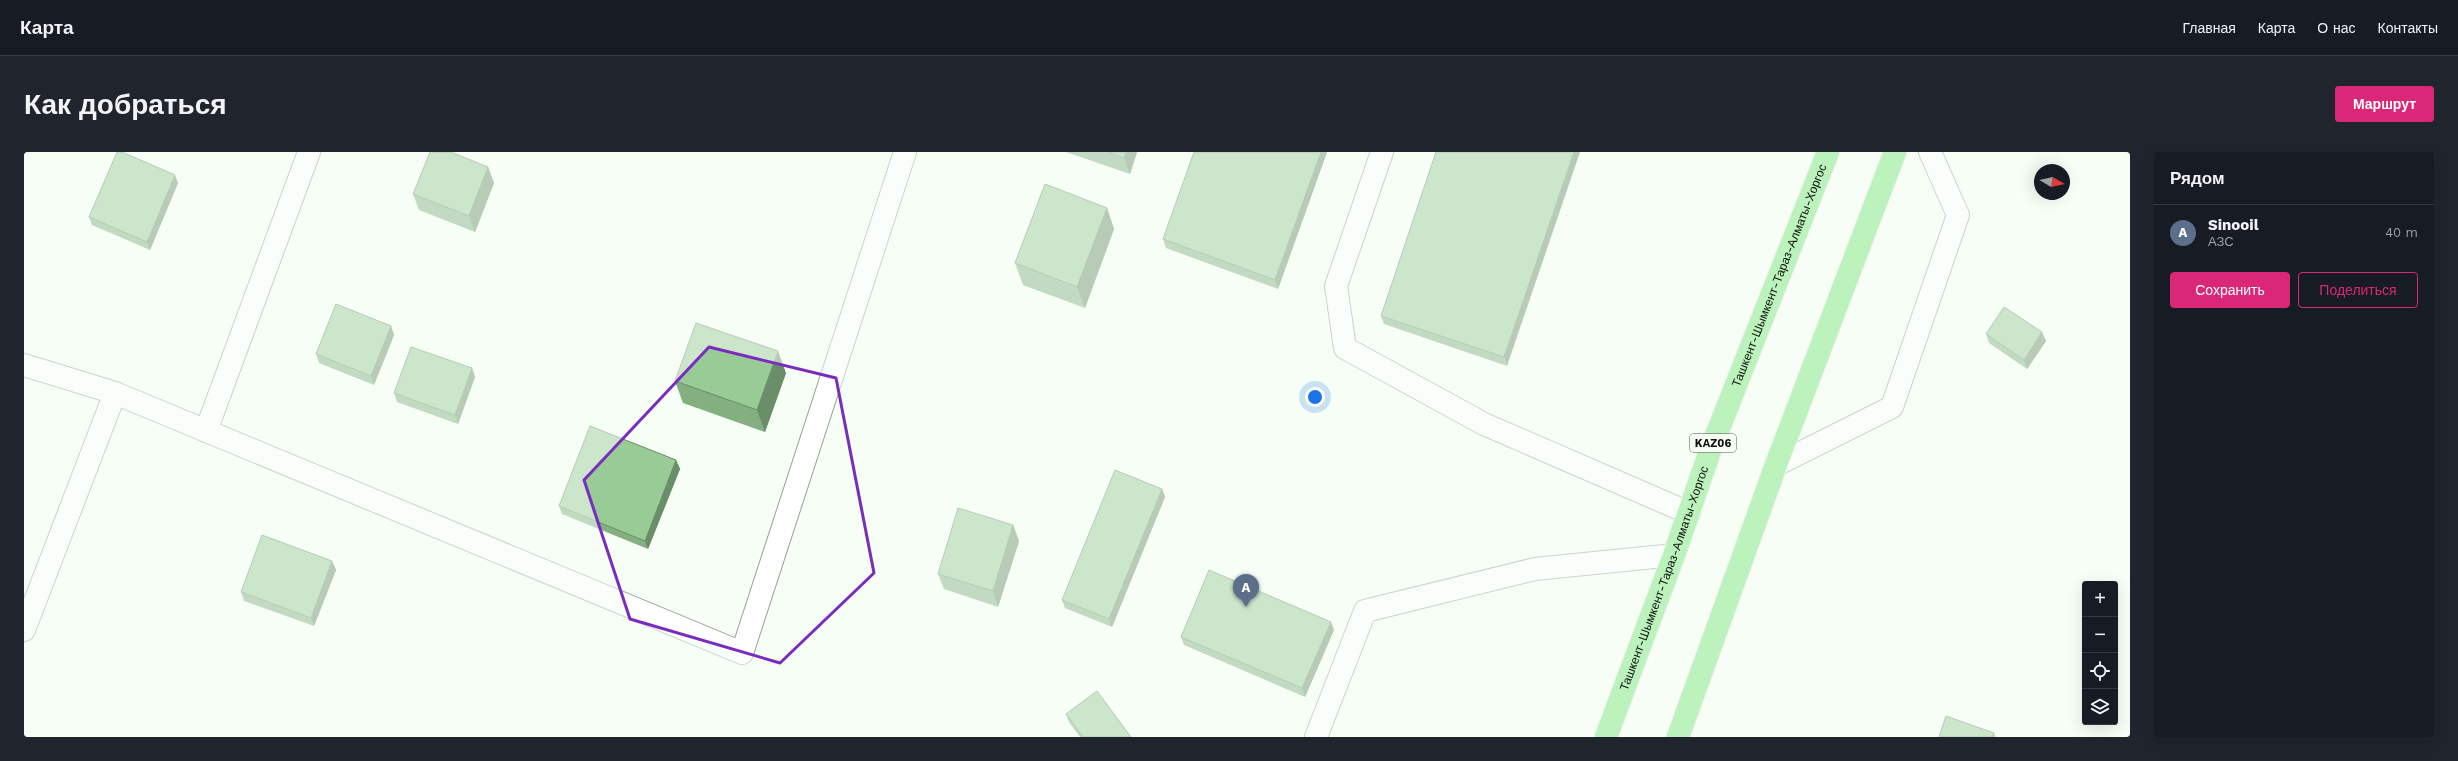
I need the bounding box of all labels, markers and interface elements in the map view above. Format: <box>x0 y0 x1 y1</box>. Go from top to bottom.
text: Карта <box>20 16 74 39</box>
text: Главная <box>2183 20 2236 36</box>
text: Карта <box>2258 20 2295 36</box>
text: О нас <box>2317 20 2356 36</box>
text: Контакты <box>2378 20 2438 36</box>
button: Маршрут <box>2335 86 2434 122</box>
text: Как добраться <box>24 88 227 121</box>
street label: Ташкент-Шымкент-Тараз-Алматы-Хоргос <box>1729 162 1829 389</box>
north arrow <box>2034 164 2070 200</box>
text: Рядом <box>2170 168 2225 188</box>
text: Sinooil <box>2208 216 2259 234</box>
text: A <box>2179 225 2187 240</box>
text: 40 m <box>2385 225 2418 240</box>
text: АЗС <box>2208 234 2234 249</box>
button: Сохранить <box>2170 272 2290 308</box>
button: Поделиться <box>2298 272 2418 308</box>
your location <box>1305 387 1325 407</box>
road number: KАZ06 <box>1690 434 1736 452</box>
street label: Ташкент-Шымкент-Тараз-Алматы-Хоргос <box>1617 464 1711 693</box>
pin: A <box>1233 574 1259 607</box>
map controls <box>2082 581 2118 725</box>
button: + <box>2082 581 2118 617</box>
button: − <box>2082 617 2118 653</box>
button: locate <box>2082 653 2118 689</box>
button: layers <box>2082 689 2118 725</box>

